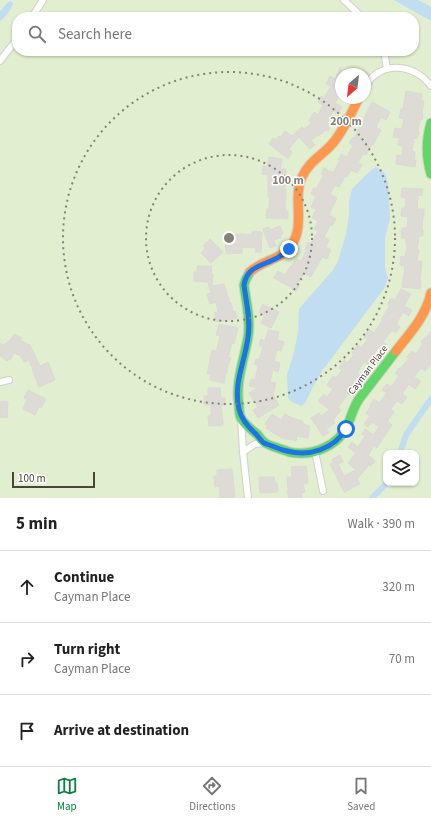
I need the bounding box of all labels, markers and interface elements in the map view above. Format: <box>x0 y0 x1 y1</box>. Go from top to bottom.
search box <box>12 12 419 56</box>
icon: search <box>26 23 48 45</box>
text: Search here <box>58 24 132 45</box>
north arrow <box>335 68 371 104</box>
text: 200 m <box>330 113 362 130</box>
text: 100 m <box>272 172 304 189</box>
centre of rings <box>222 231 236 245</box>
route end <box>280 240 298 258</box>
street label: Cayman Place <box>345 342 391 398</box>
route start <box>337 420 355 438</box>
map controls <box>383 450 419 486</box>
button: layers <box>383 450 419 486</box>
scale bar <box>12 470 95 489</box>
text: 100 m <box>18 471 46 486</box>
text: 5 min <box>16 512 57 536</box>
text: Walk · 390 m <box>347 515 415 533</box>
text: Continue <box>54 567 114 588</box>
icon: ahead <box>16 576 38 598</box>
text: 320 m <box>382 578 415 596</box>
text: Cayman Place <box>54 588 130 606</box>
text: Turn right <box>54 639 120 660</box>
icon: right <box>16 648 38 670</box>
text: 70 m <box>389 650 415 668</box>
text: Cayman Place <box>54 660 130 678</box>
icon: arrive <box>16 720 38 742</box>
text: Arrive at destination <box>54 720 189 741</box>
tab: Map <box>56 775 78 814</box>
tab: Directions <box>189 775 236 814</box>
tab: Saved <box>347 775 375 814</box>

